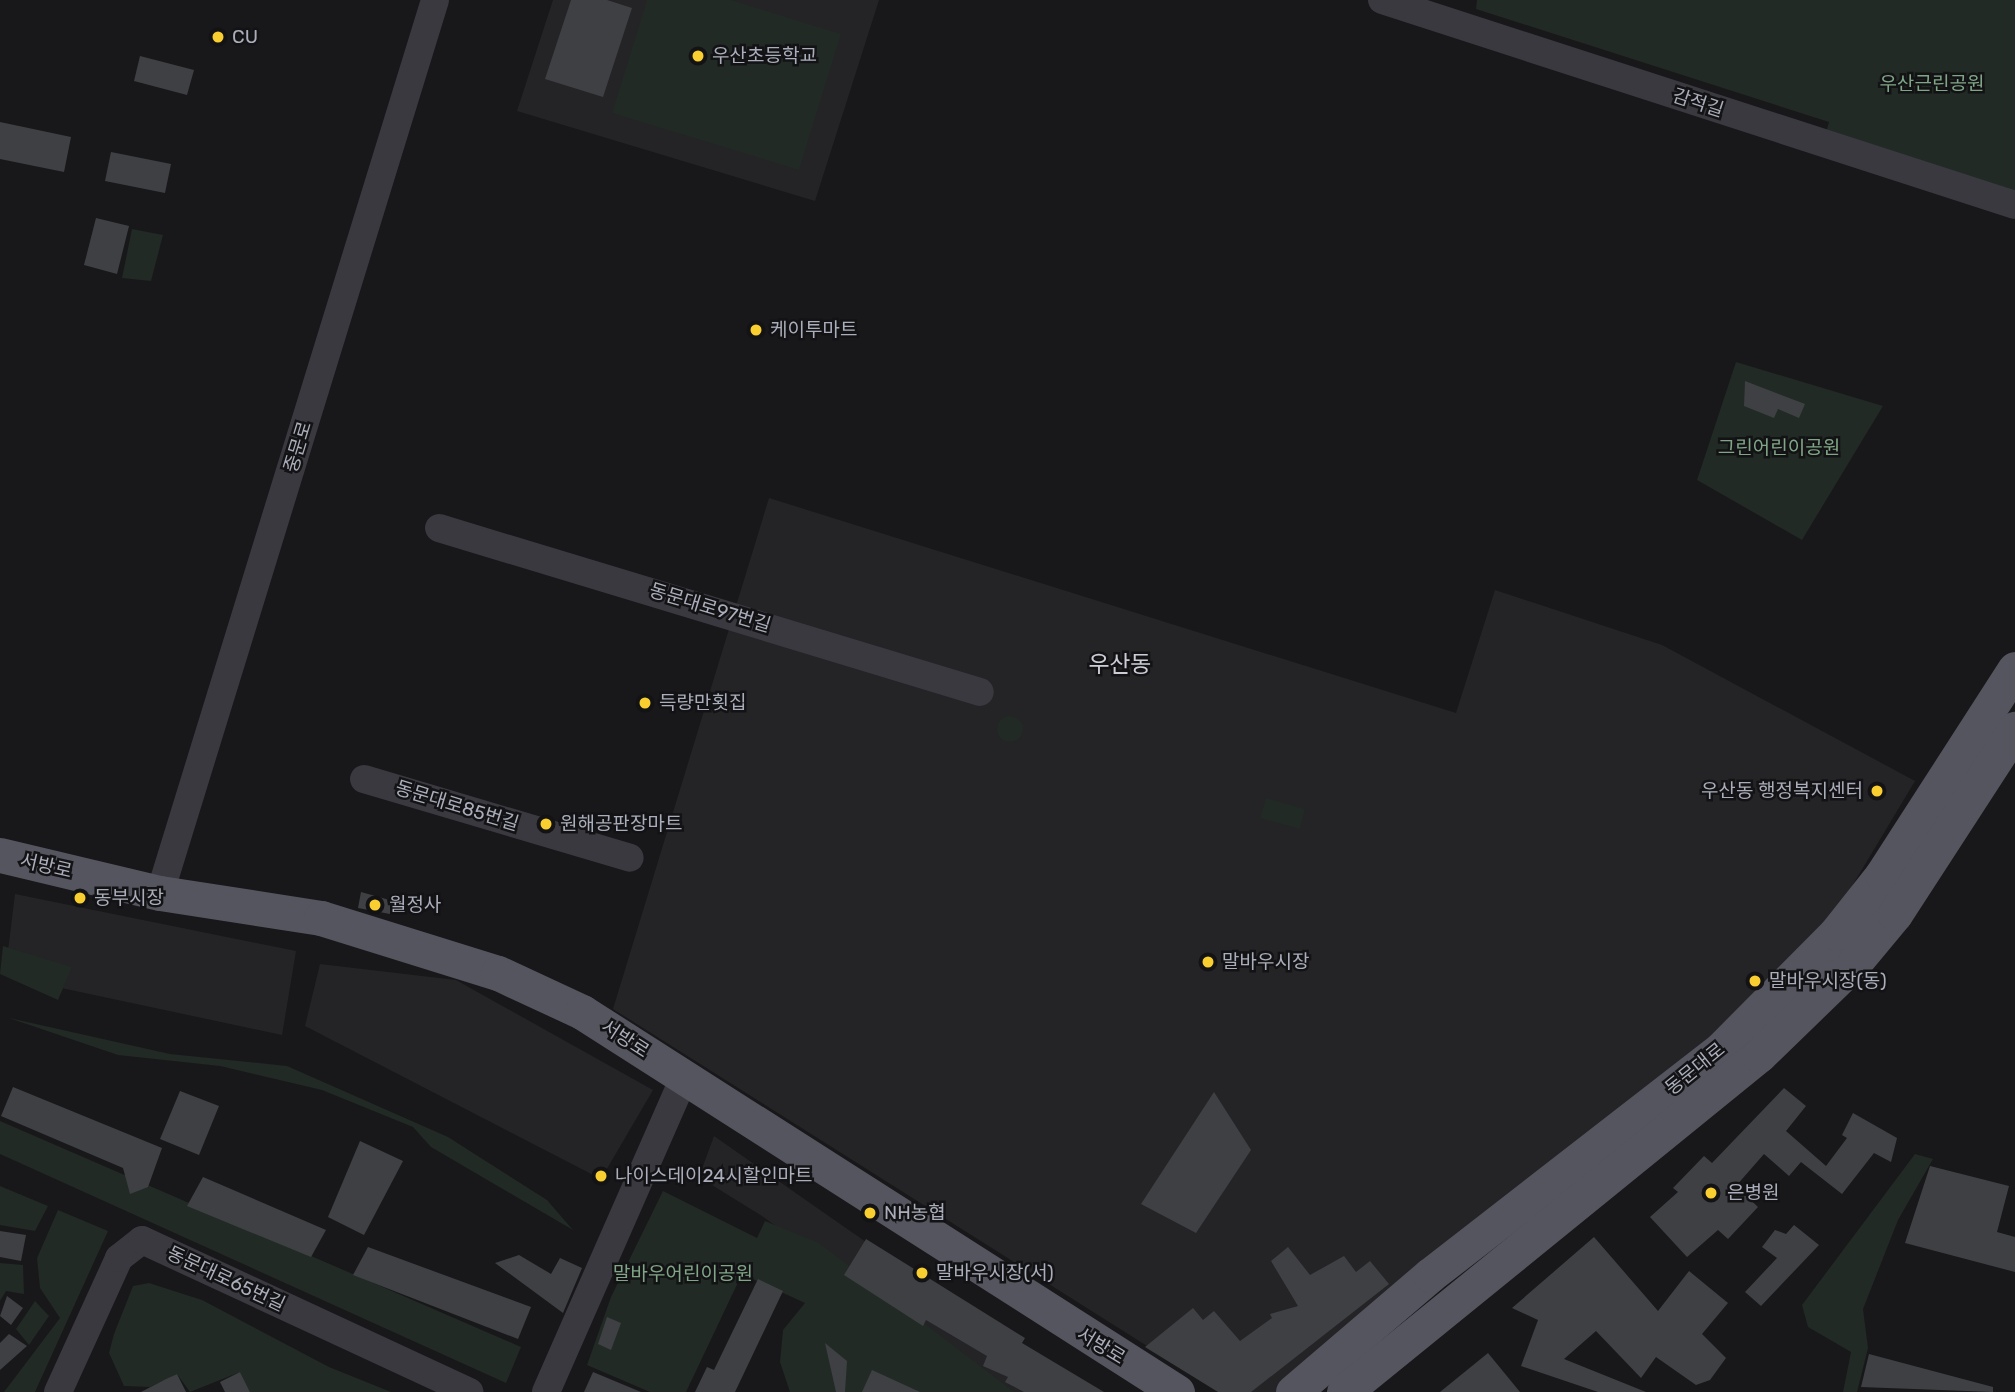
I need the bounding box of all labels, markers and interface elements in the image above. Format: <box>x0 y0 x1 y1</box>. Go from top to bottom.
place label: CU <box>232 26 258 48</box>
marker: CU <box>210 29 226 45</box>
place label: 우산초등학교 <box>712 45 817 67</box>
marker: 우산초등학교 <box>690 48 706 64</box>
park label: 우산근린공원 <box>1880 73 1984 95</box>
street label: 감적길 <box>1670 84 1726 122</box>
place label: 케이투마트 <box>770 319 857 341</box>
marker: 케이투마트 <box>748 322 764 338</box>
street label: 중문로 <box>279 419 317 475</box>
park label: 그린어린이공원 <box>1718 437 1840 459</box>
street label: 동문대로97번길 <box>646 579 774 637</box>
district label: 우산동 <box>1088 650 1152 678</box>
place label: 득량만횟집 <box>659 692 746 714</box>
marker: 득량만횟집 <box>637 695 653 711</box>
street label: 동문대로85번길 <box>392 776 522 836</box>
place label: 우산동 행정복지센터 <box>1701 780 1863 802</box>
marker: 우산동 행정복지센터 <box>1869 783 1885 799</box>
place label: 원해공판장마트 <box>560 813 682 835</box>
marker: 원해공판장마트 <box>538 816 554 832</box>
street label: 서방로 <box>18 849 74 883</box>
place label: 동부시장 <box>94 887 164 909</box>
marker: 동부시장 <box>72 890 88 906</box>
place label: 월정사 <box>389 894 441 916</box>
marker: 월정사 <box>367 897 383 913</box>
place label: 말바우시장 <box>1222 951 1309 973</box>
marker: 말바우시장 <box>1200 954 1216 970</box>
place label: 말바우시장(동) <box>1769 970 1887 992</box>
marker: 말바우시장(동) <box>1747 973 1763 989</box>
street label: 서방로 <box>597 1015 653 1063</box>
street label: 동문대로 <box>1661 1038 1729 1100</box>
place label: 나이스데이24시할인마트 <box>615 1165 813 1187</box>
marker: 나이스데이24시할인마트 <box>593 1168 609 1184</box>
place label: 은병원 <box>1727 1182 1779 1204</box>
marker: 은병원 <box>1701 1183 1721 1203</box>
place label: NH농협 <box>884 1202 946 1224</box>
marker: NH농협 <box>862 1205 878 1221</box>
street label: 동문대로65번길 <box>163 1242 289 1316</box>
place label: 말바우시장(서) <box>936 1262 1054 1284</box>
park label: 말바우어린이공원 <box>613 1263 753 1285</box>
marker: 말바우시장(서) <box>914 1265 930 1281</box>
street label: 서방로 <box>1073 1323 1129 1369</box>

